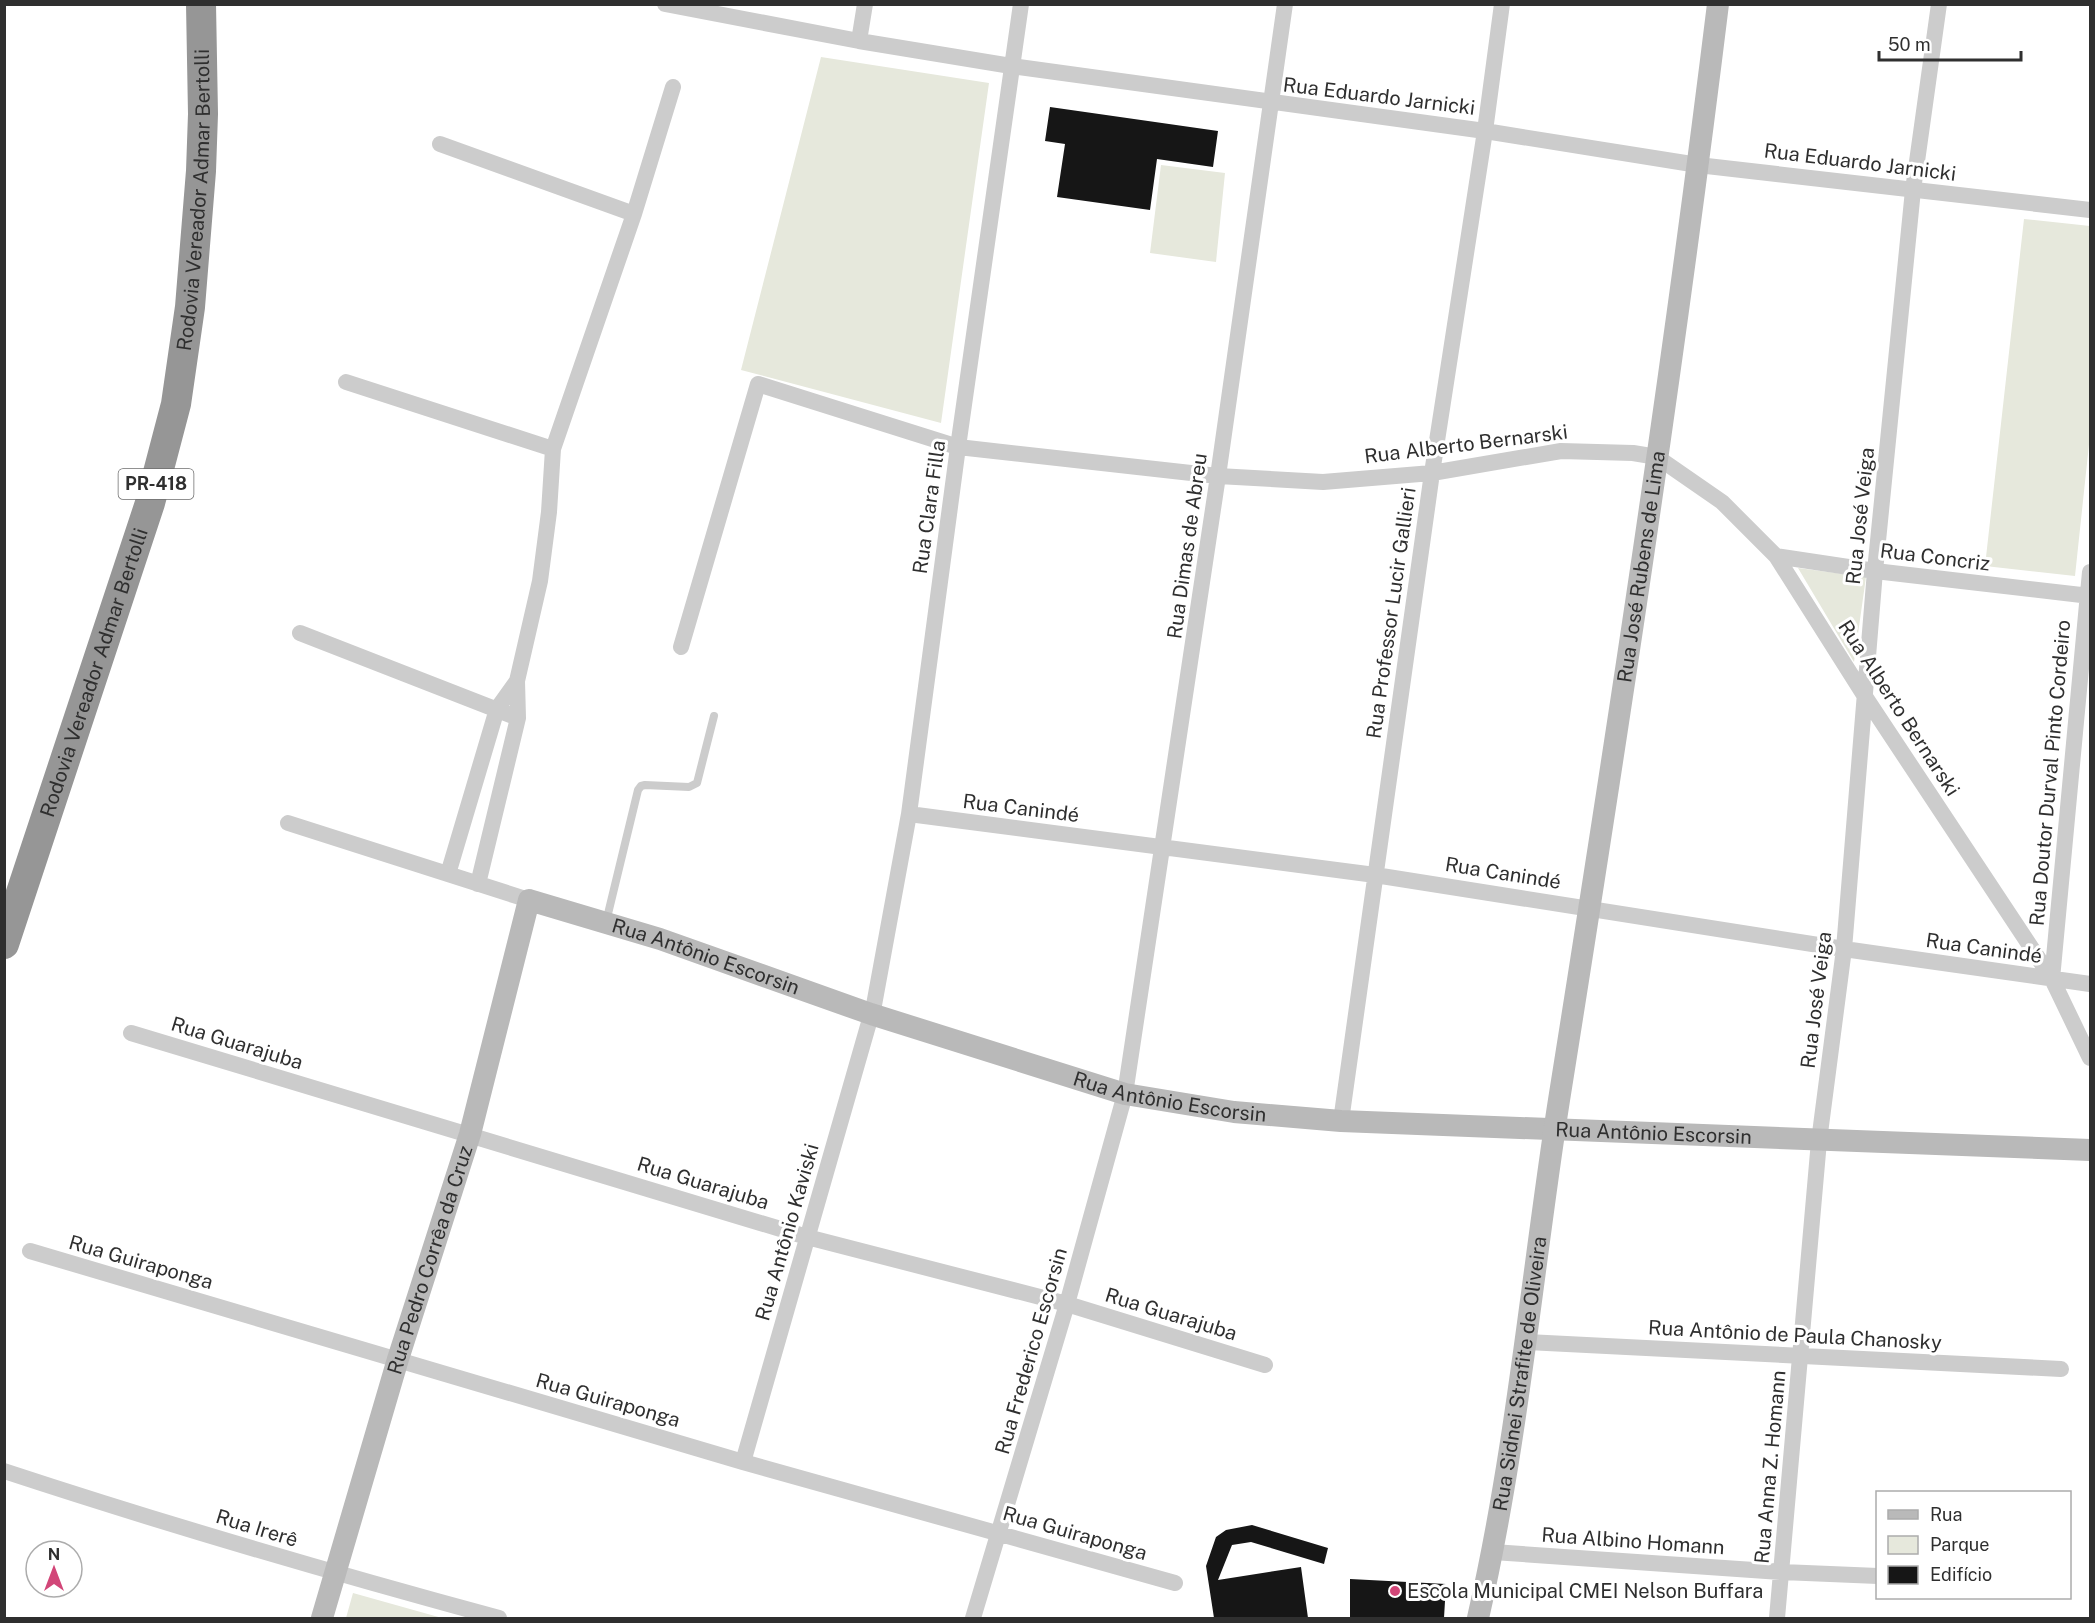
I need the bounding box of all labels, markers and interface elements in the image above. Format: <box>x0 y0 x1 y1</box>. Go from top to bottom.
scale bar <box>1879 24 2022 62</box>
text: 50 m <box>1888 34 1931 55</box>
street label: Rodovia Vereador Admar Bertolli <box>172 49 215 353</box>
street label: Rua Eduardo Jarnicki <box>1282 72 1476 120</box>
street label: Rua Eduardo Jarnicki <box>1763 138 1957 186</box>
street label: Rua Alberto Bernarski <box>1363 420 1569 468</box>
street label: Rua Clara Filla <box>908 439 950 575</box>
street label: Rua José Veiga <box>1841 446 1879 586</box>
street label: Rua José Rubens de Lima <box>1612 449 1670 684</box>
street label: Rua Dimas de Abreu <box>1162 452 1212 640</box>
road number: PR-418 <box>118 469 194 499</box>
street label: Rua Professor Lucir Gallieri <box>1361 486 1421 740</box>
street label: Rodovia Vereador Admar Bertolli <box>35 525 153 820</box>
street label: Rua Concriz <box>1879 538 1991 576</box>
street label: Rua Alberto Bernarski <box>1833 616 1965 800</box>
street label: Rua Doutor Durval Pinto Cordeiro <box>2025 619 2075 927</box>
street label: Rua Canindé <box>961 789 1081 827</box>
street label: Rua Canindé <box>1443 852 1563 894</box>
street label: Rua Antônio Escorsin <box>609 913 803 1000</box>
street label: Rua Canindé <box>1924 928 2044 968</box>
street label: Rua José Veiga <box>1796 930 1836 1070</box>
street label: Rua Guarajuba <box>168 1012 306 1074</box>
street label: Rua Antônio Escorsin <box>1070 1066 1267 1127</box>
street label: Rua Antônio Escorsin <box>1555 1117 1752 1149</box>
street label: Rua Antônio Kaviski <box>750 1141 824 1323</box>
street label: Rua Pedro Corrêa da Cruz <box>382 1142 478 1377</box>
street label: Rua Guarajuba <box>634 1152 772 1214</box>
street label: Rua Guiraponga <box>66 1230 216 1294</box>
street label: Rua Sidnei Strafite de Oliveira <box>1488 1235 1551 1513</box>
street label: Rua Frederico Escorsin <box>990 1245 1072 1457</box>
street label: Rua Guarajuba <box>1102 1283 1240 1345</box>
street label: Rua Antônio de Paula Chanosky <box>1648 1315 1943 1355</box>
street label: Rua Guiraponga <box>533 1368 683 1432</box>
street label: Rua Anna Z. Homann <box>1750 1369 1790 1565</box>
legend <box>1876 1491 2071 1599</box>
street label: Rua Guiraponga <box>1000 1501 1150 1565</box>
street label: Rua Irerê <box>213 1504 301 1552</box>
text: Rua <box>1930 1504 1962 1525</box>
street label: Rua Albino Homann <box>1541 1523 1725 1559</box>
text: Parque <box>1930 1534 1990 1555</box>
north arrow <box>24 1539 84 1599</box>
text: N <box>48 1545 60 1564</box>
text: Edifício <box>1930 1564 1992 1585</box>
place label: Escola Municipal CMEI Nelson Buffara <box>1407 1579 1763 1603</box>
marker: Escola Municipal CMEI Nelson Buffara <box>1388 1584 1402 1598</box>

